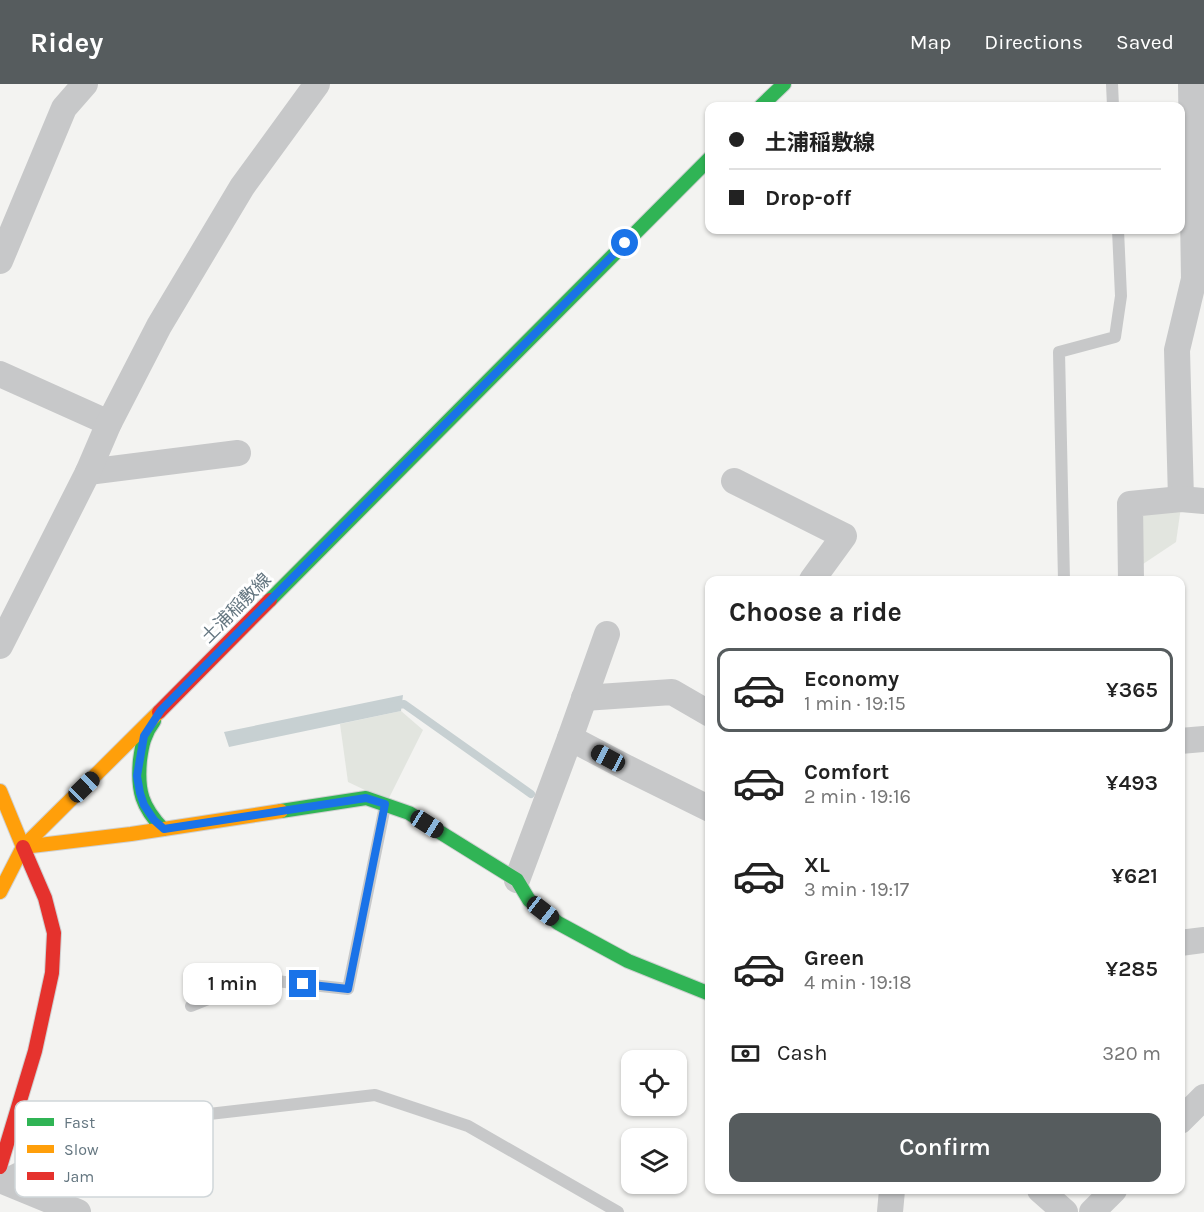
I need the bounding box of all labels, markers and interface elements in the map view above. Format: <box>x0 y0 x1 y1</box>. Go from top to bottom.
text: Ridey <box>30 26 103 59</box>
text: Map <box>910 30 951 54</box>
text: Directions <box>984 30 1083 54</box>
text: Saved <box>1116 30 1174 54</box>
text: 土浦稲敷線 <box>765 130 875 156</box>
text: Drop-off <box>765 185 851 211</box>
route start <box>611 229 638 256</box>
street label: 土浦稲敷線 <box>196 568 276 648</box>
text: Choose a ride <box>729 596 902 628</box>
icon: car <box>732 663 786 717</box>
text: Economy <box>804 666 899 692</box>
text: ¥365 <box>1106 677 1158 703</box>
text: 1 min · 19:15 <box>804 692 906 715</box>
car <box>588 742 628 774</box>
icon: car <box>732 756 786 810</box>
text: Comfort <box>804 759 889 785</box>
car <box>65 768 103 806</box>
text: ¥493 <box>1106 770 1158 796</box>
text: 2 min · 19:16 <box>804 785 911 808</box>
car <box>407 807 447 841</box>
icon: car <box>732 849 786 903</box>
text: XL <box>804 852 830 878</box>
text: ¥621 <box>1111 863 1158 889</box>
text: 3 min · 19:17 <box>804 878 909 901</box>
car <box>523 893 563 929</box>
icon: car <box>732 942 786 996</box>
text: Green <box>804 945 865 971</box>
text: ¥285 <box>1105 956 1158 982</box>
callout: 1 min <box>183 963 282 1005</box>
route end <box>289 970 316 997</box>
text: 4 min · 19:18 <box>804 971 911 994</box>
text: 1 min <box>208 972 257 995</box>
icon: cash <box>729 1037 762 1070</box>
text: Cash <box>777 1040 827 1066</box>
text: 320 m <box>1102 1042 1161 1065</box>
map controls <box>621 1050 687 1194</box>
button: locate <box>621 1050 687 1116</box>
legend <box>15 1101 213 1197</box>
text: Fast <box>64 1113 95 1132</box>
button: Confirm <box>729 1113 1161 1182</box>
button: layers <box>621 1128 687 1194</box>
text: Slow <box>64 1140 99 1159</box>
text: Jam <box>64 1167 94 1186</box>

